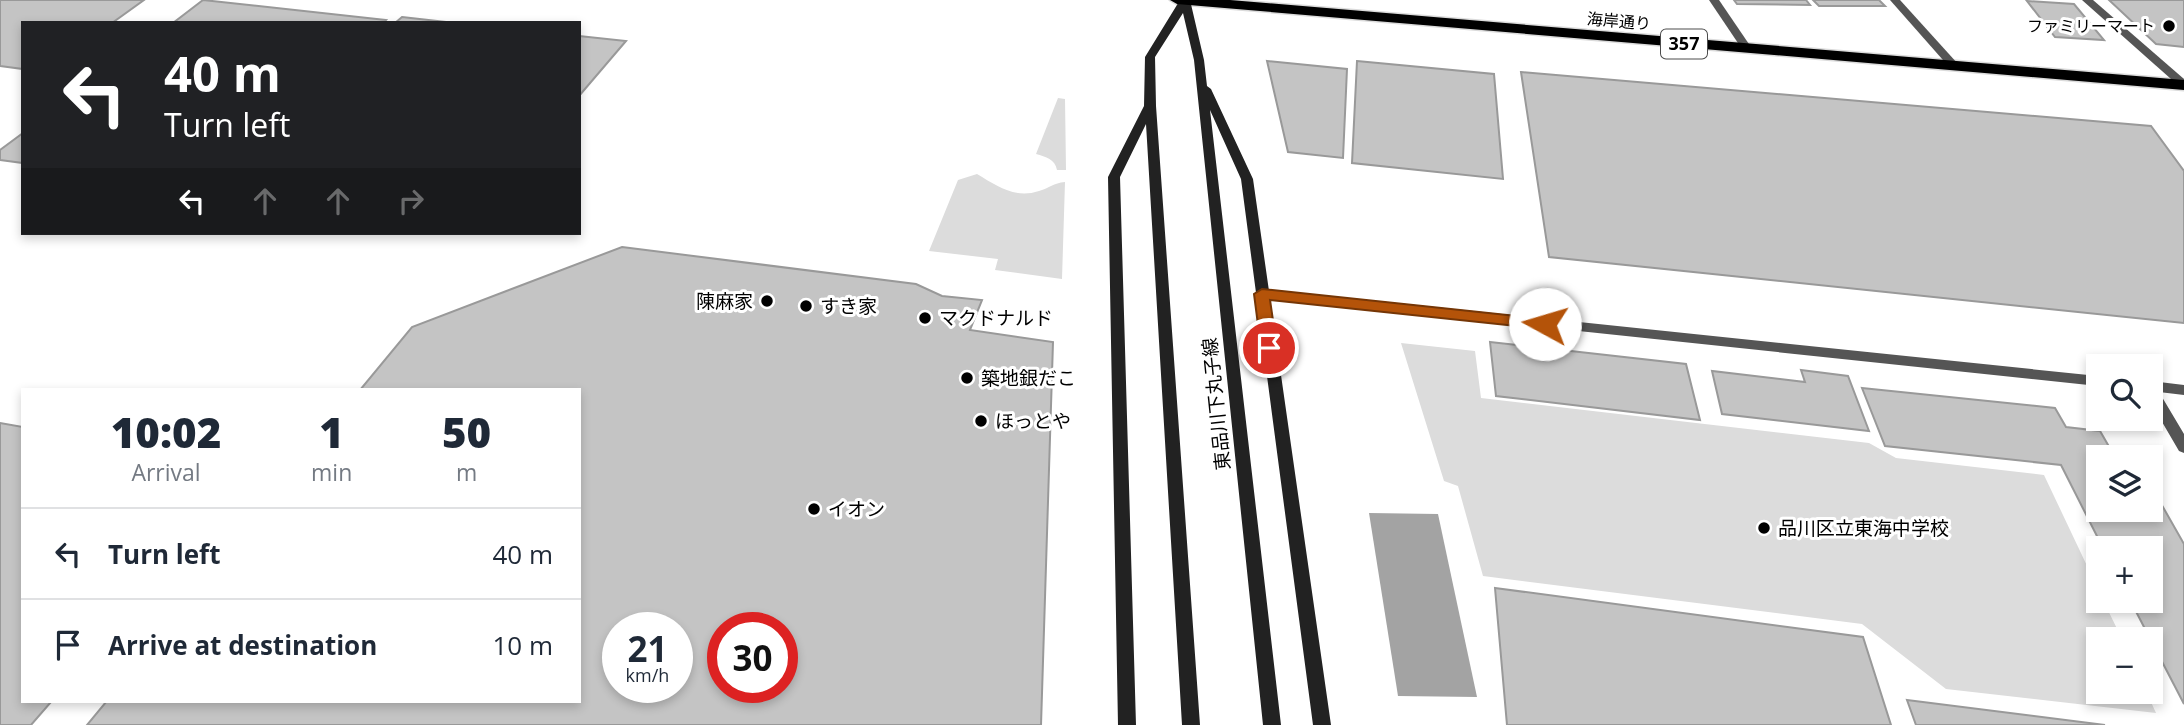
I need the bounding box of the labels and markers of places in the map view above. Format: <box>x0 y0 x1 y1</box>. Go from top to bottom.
place label: ファミリーマート <box>2027 15 2155 37</box>
marker: ファミリーマート <box>2161 18 2177 34</box>
place label: 陳麻家 <box>696 288 753 314</box>
marker: 陳麻家 <box>759 293 775 309</box>
place label: すき家 <box>820 293 877 319</box>
marker: すき家 <box>798 298 814 314</box>
place label: マクドナルド <box>939 305 1053 331</box>
marker: マクドナルド <box>917 310 933 326</box>
pin <box>1239 318 1299 378</box>
place label: 築地銀だこ <box>981 365 1076 391</box>
marker: 築地銀だこ <box>959 370 975 386</box>
place label: ほっとや <box>995 408 1071 434</box>
marker: ほっとや <box>973 413 989 429</box>
place label: イオン <box>828 496 885 522</box>
marker: イオン <box>806 501 822 517</box>
place label: 品川区立東海中学校 <box>1778 515 1949 541</box>
marker: 品川区立東海中学校 <box>1756 520 1772 536</box>

